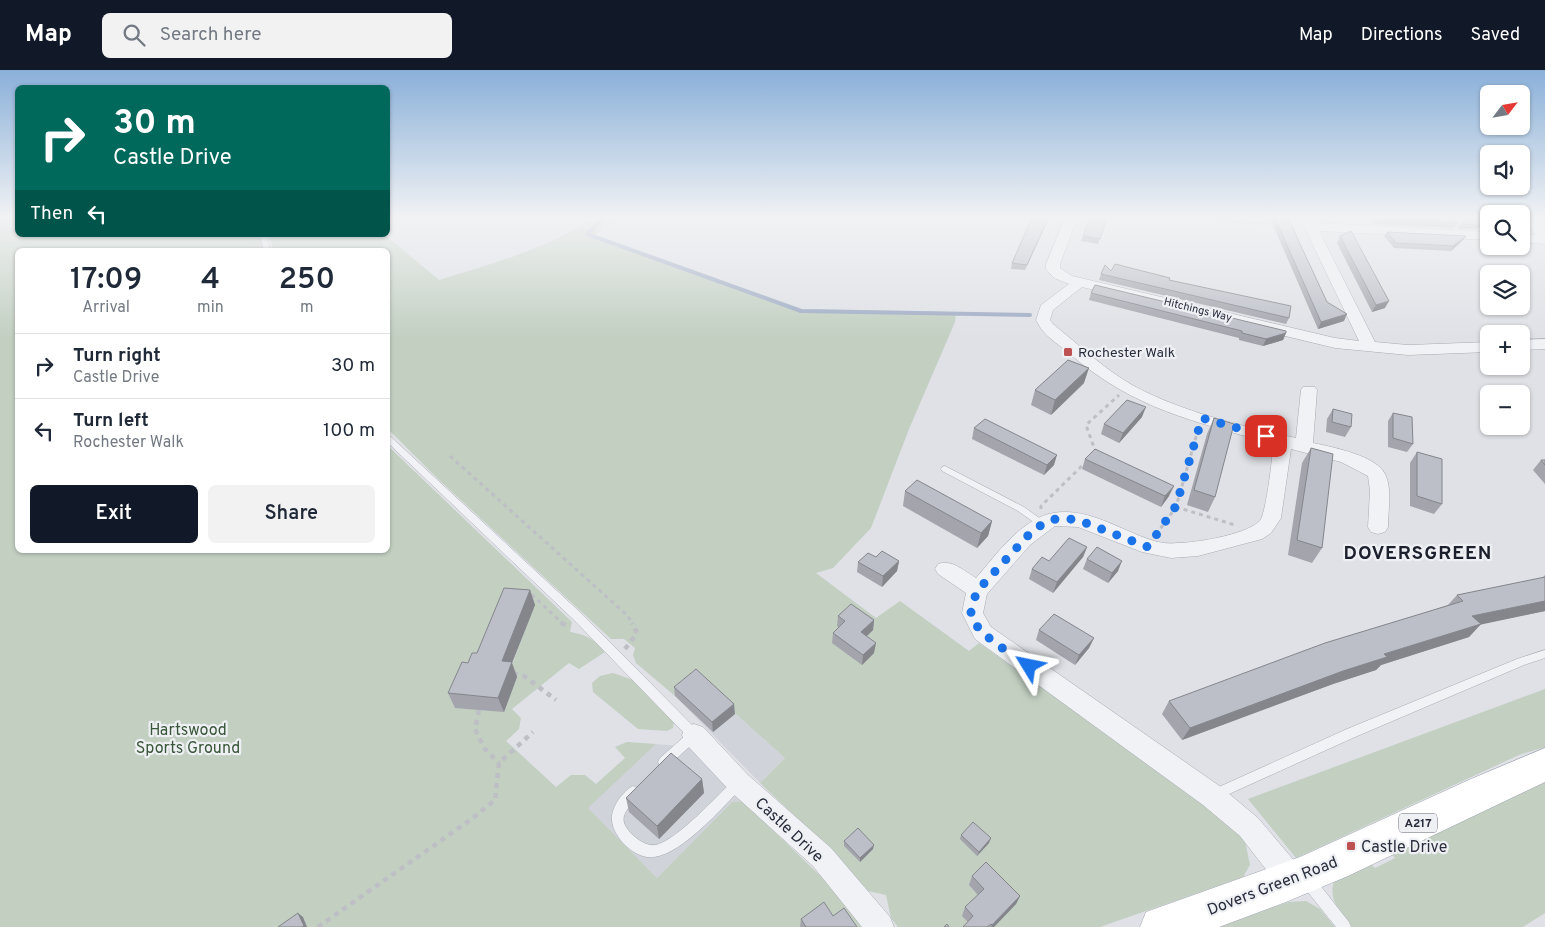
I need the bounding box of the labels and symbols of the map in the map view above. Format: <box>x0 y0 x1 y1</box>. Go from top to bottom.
north arrow <box>1480 85 1530 135</box>
street label: Hitchings Way <box>1162 295 1233 325</box>
place label: Rochester Walk <box>1078 345 1175 362</box>
marker: Rochester Walk <box>1062 346 1074 358</box>
pin <box>1245 415 1287 457</box>
district label: DOVERSGREEN <box>1343 542 1493 566</box>
position arrow <box>1002 639 1054 691</box>
park label: Hartswood Sports Ground <box>136 721 240 759</box>
street label: Castle Drive <box>750 794 827 867</box>
road number: A217 <box>1399 814 1437 832</box>
place label: Castle Drive <box>1361 838 1447 858</box>
marker: Castle Drive <box>1345 840 1357 852</box>
street label: Dovers Green Road <box>1205 853 1341 921</box>

